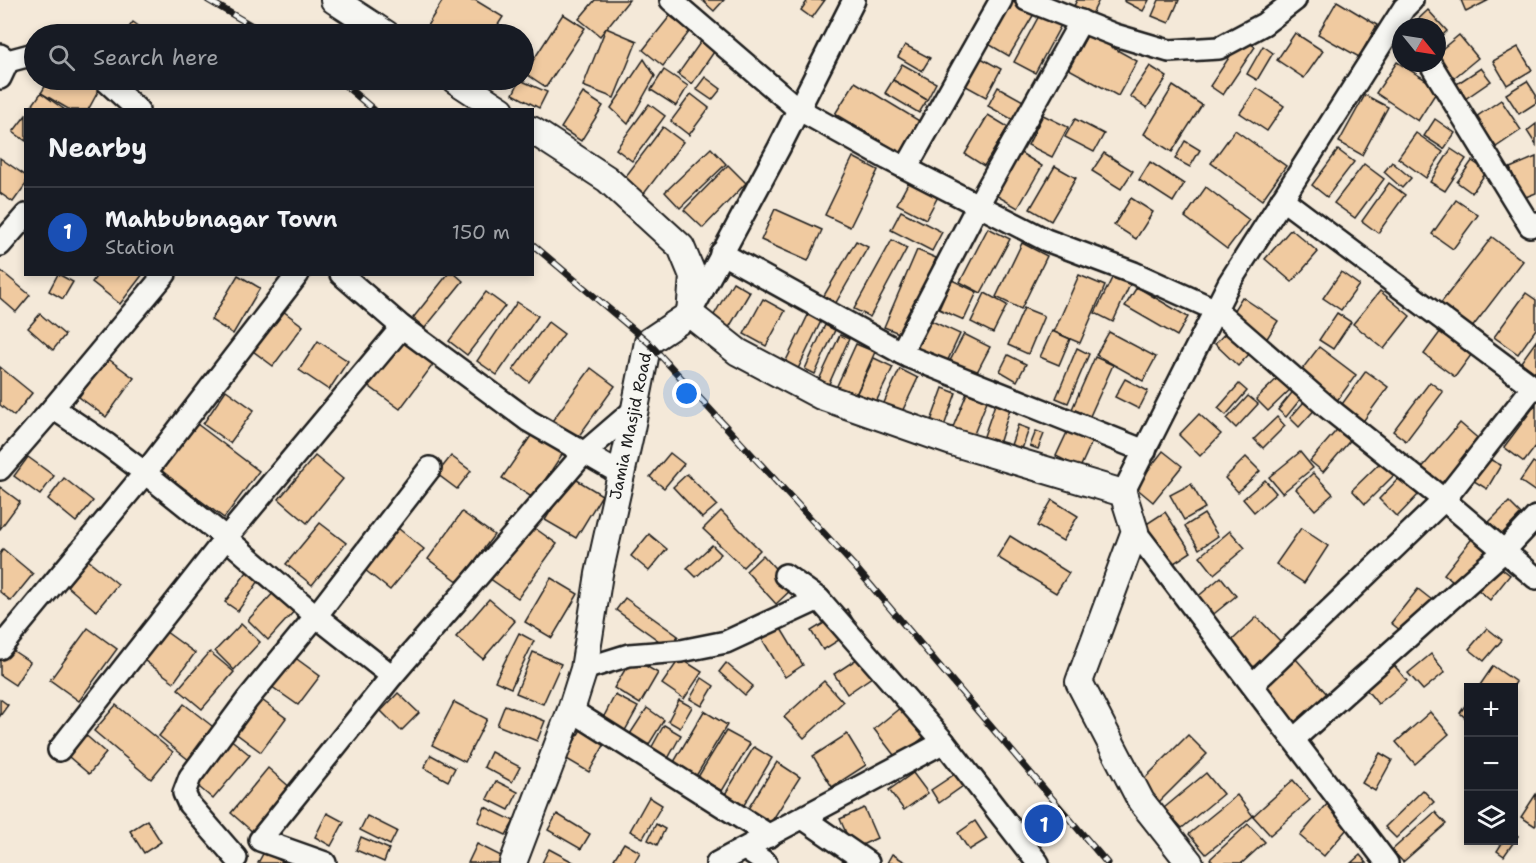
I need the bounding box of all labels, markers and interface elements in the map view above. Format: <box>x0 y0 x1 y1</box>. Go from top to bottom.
north arrow <box>1392 18 1446 72</box>
search box <box>24 24 534 90</box>
icon: search <box>45 41 78 74</box>
text: Search here <box>93 43 219 72</box>
text: Nearby <box>48 130 147 165</box>
text: Mahbubnagar Town <box>105 205 337 234</box>
text: 1 <box>63 219 72 245</box>
text: 150 m <box>452 219 510 245</box>
text: Station <box>105 234 174 260</box>
street label: Jamia Masjid Road <box>605 351 656 502</box>
your location <box>672 379 701 408</box>
map controls <box>1464 683 1518 845</box>
button: + <box>1464 683 1518 737</box>
button: − <box>1464 737 1518 791</box>
button: layers <box>1464 791 1518 845</box>
pin: 1 <box>1024 802 1064 846</box>

